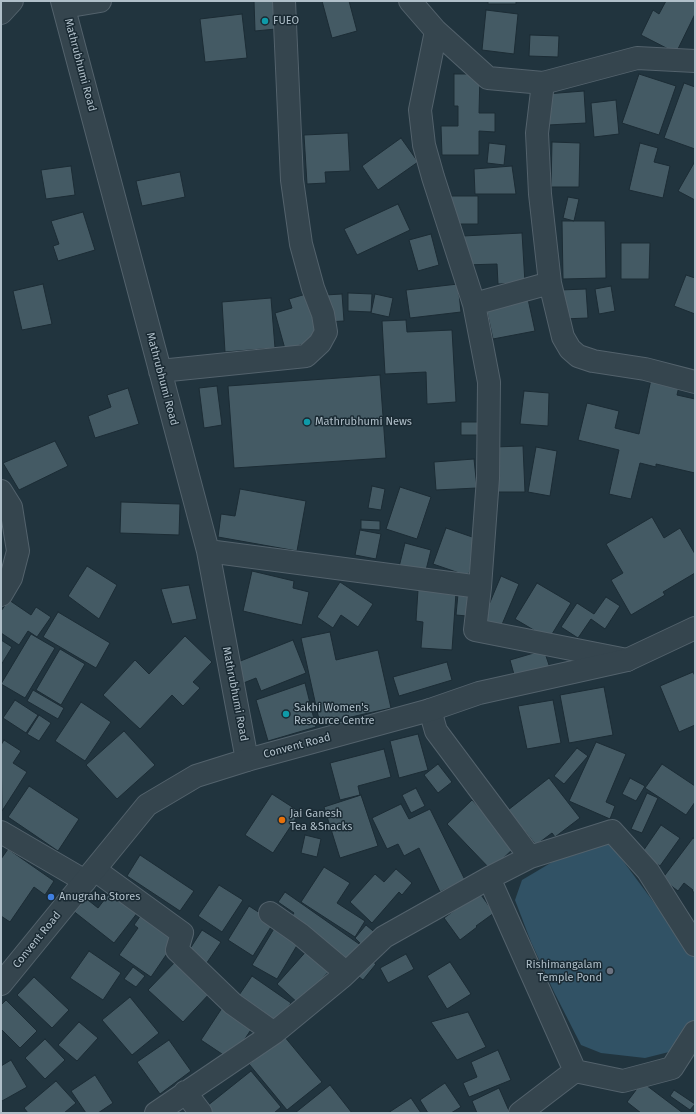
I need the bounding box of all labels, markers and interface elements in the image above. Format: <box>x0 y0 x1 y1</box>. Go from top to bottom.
place label: FUEO <box>273 14 299 28</box>
marker: FUEO <box>260 16 270 26</box>
street label: Mathrubhumi Road <box>61 17 99 113</box>
street label: Mathrubhumi Road <box>143 331 181 427</box>
place label: Mathrubhumi News <box>315 415 412 429</box>
marker: Mathrubhumi News <box>302 417 312 427</box>
street label: Mathrubhumi Road <box>219 646 251 742</box>
place label: Sakhi Women's Resource Centre <box>294 701 375 727</box>
marker: Sakhi Women's Resource Centre <box>281 709 291 719</box>
street label: Convent Road <box>262 731 332 761</box>
place label: Jai Ganesh Tea &Snacks <box>290 807 352 833</box>
marker: Jai Ganesh Tea &Snacks <box>277 815 287 825</box>
place label: Anugraha Stores <box>59 890 140 904</box>
marker: Anugraha Stores <box>46 892 56 902</box>
street label: Convent Road <box>10 909 64 971</box>
place label: Rishimangalam Temple Pond <box>526 958 602 984</box>
marker: Rishimangalam Temple Pond <box>605 966 615 976</box>

